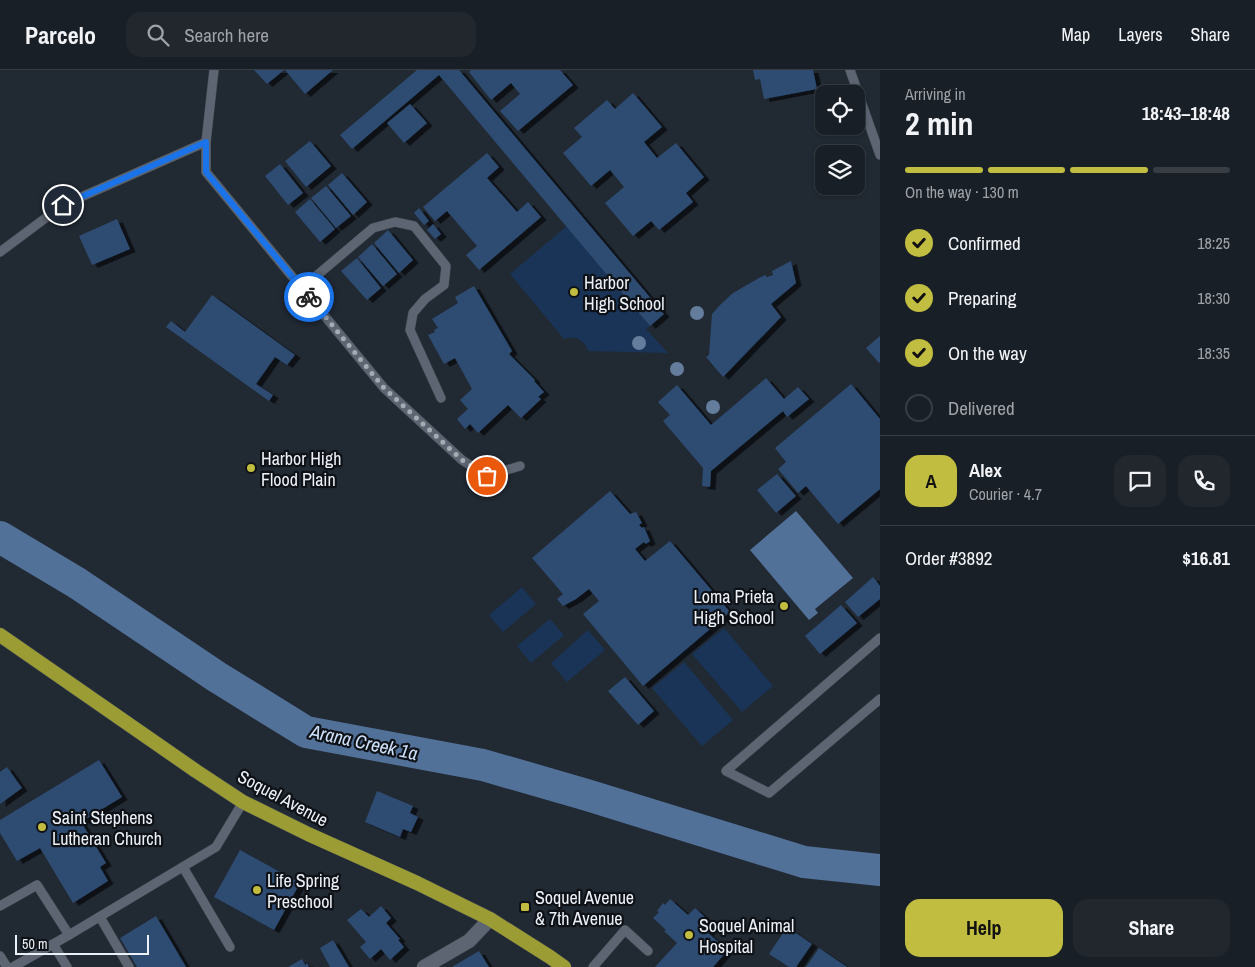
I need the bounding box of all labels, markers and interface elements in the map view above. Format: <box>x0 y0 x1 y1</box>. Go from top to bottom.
search box <box>126 12 476 57</box>
text: Parcelo <box>25 19 96 51</box>
icon: search <box>144 21 172 49</box>
text: Search here <box>184 22 269 48</box>
text: Map <box>1062 22 1090 47</box>
text: Layers <box>1118 22 1163 47</box>
text: Share <box>1191 22 1230 47</box>
text: Arriving in <box>905 83 966 105</box>
map controls <box>815 85 865 195</box>
button: locate <box>815 85 865 135</box>
text: 18:43–18:48 <box>1142 100 1230 126</box>
text: 2 min <box>905 102 974 145</box>
button: layers <box>815 145 865 195</box>
text: On the way · 130 m <box>905 181 1019 203</box>
pin <box>42 184 84 226</box>
icon: home <box>49 191 77 219</box>
icon: check <box>905 229 933 257</box>
text: Confirmed <box>948 230 1021 256</box>
text: 18:25 <box>1197 232 1230 254</box>
place label: Harbor High School <box>584 270 664 316</box>
courier <box>284 272 334 322</box>
icon: bike <box>295 283 323 311</box>
icon: check <box>905 284 933 312</box>
text: Preparing <box>948 285 1016 311</box>
marker: Harbor High School <box>568 286 580 298</box>
text: 18:30 <box>1197 287 1230 309</box>
icon: check <box>905 339 933 367</box>
text: On the way <box>948 340 1027 366</box>
text: 18:35 <box>1197 342 1230 364</box>
text: Delivered <box>948 395 1015 421</box>
place label: Harbor High Flood Plain <box>261 446 341 492</box>
pin <box>466 455 508 497</box>
button: chat <box>1114 455 1166 507</box>
button: phone <box>1178 455 1230 507</box>
text: Alex <box>969 457 1002 483</box>
marker: Harbor High Flood Plain <box>245 462 257 474</box>
icon: bag <box>473 462 501 490</box>
text: A <box>925 468 937 494</box>
text: Courier · 4.7 <box>969 483 1042 505</box>
text: Order #3892 <box>905 545 992 571</box>
text: $16.81 <box>1182 545 1230 571</box>
place label: Loma Prieta High School <box>694 584 774 630</box>
marker: Loma Prieta High School <box>778 600 790 612</box>
water label: Arana Creek 1a <box>307 718 420 766</box>
street label: Soquel Avenue <box>233 764 333 832</box>
place label: Saint Stephens Lutheran Church <box>52 805 162 851</box>
marker: Saint Stephens Lutheran Church <box>36 821 48 833</box>
place label: Life Spring Preschool <box>267 868 340 914</box>
marker: Life Spring Preschool <box>251 884 263 896</box>
place label: Soquel Avenue & 7th Avenue <box>535 885 634 931</box>
button: Help <box>905 899 1063 957</box>
button: Share <box>1073 899 1230 957</box>
marker: Soquel Avenue & 7th Avenue <box>519 901 531 913</box>
place label: Soquel Animal Hospital <box>699 913 794 959</box>
marker: Soquel Animal Hospital <box>683 929 695 941</box>
scale bar <box>15 932 149 955</box>
text: 50 m <box>22 935 48 953</box>

